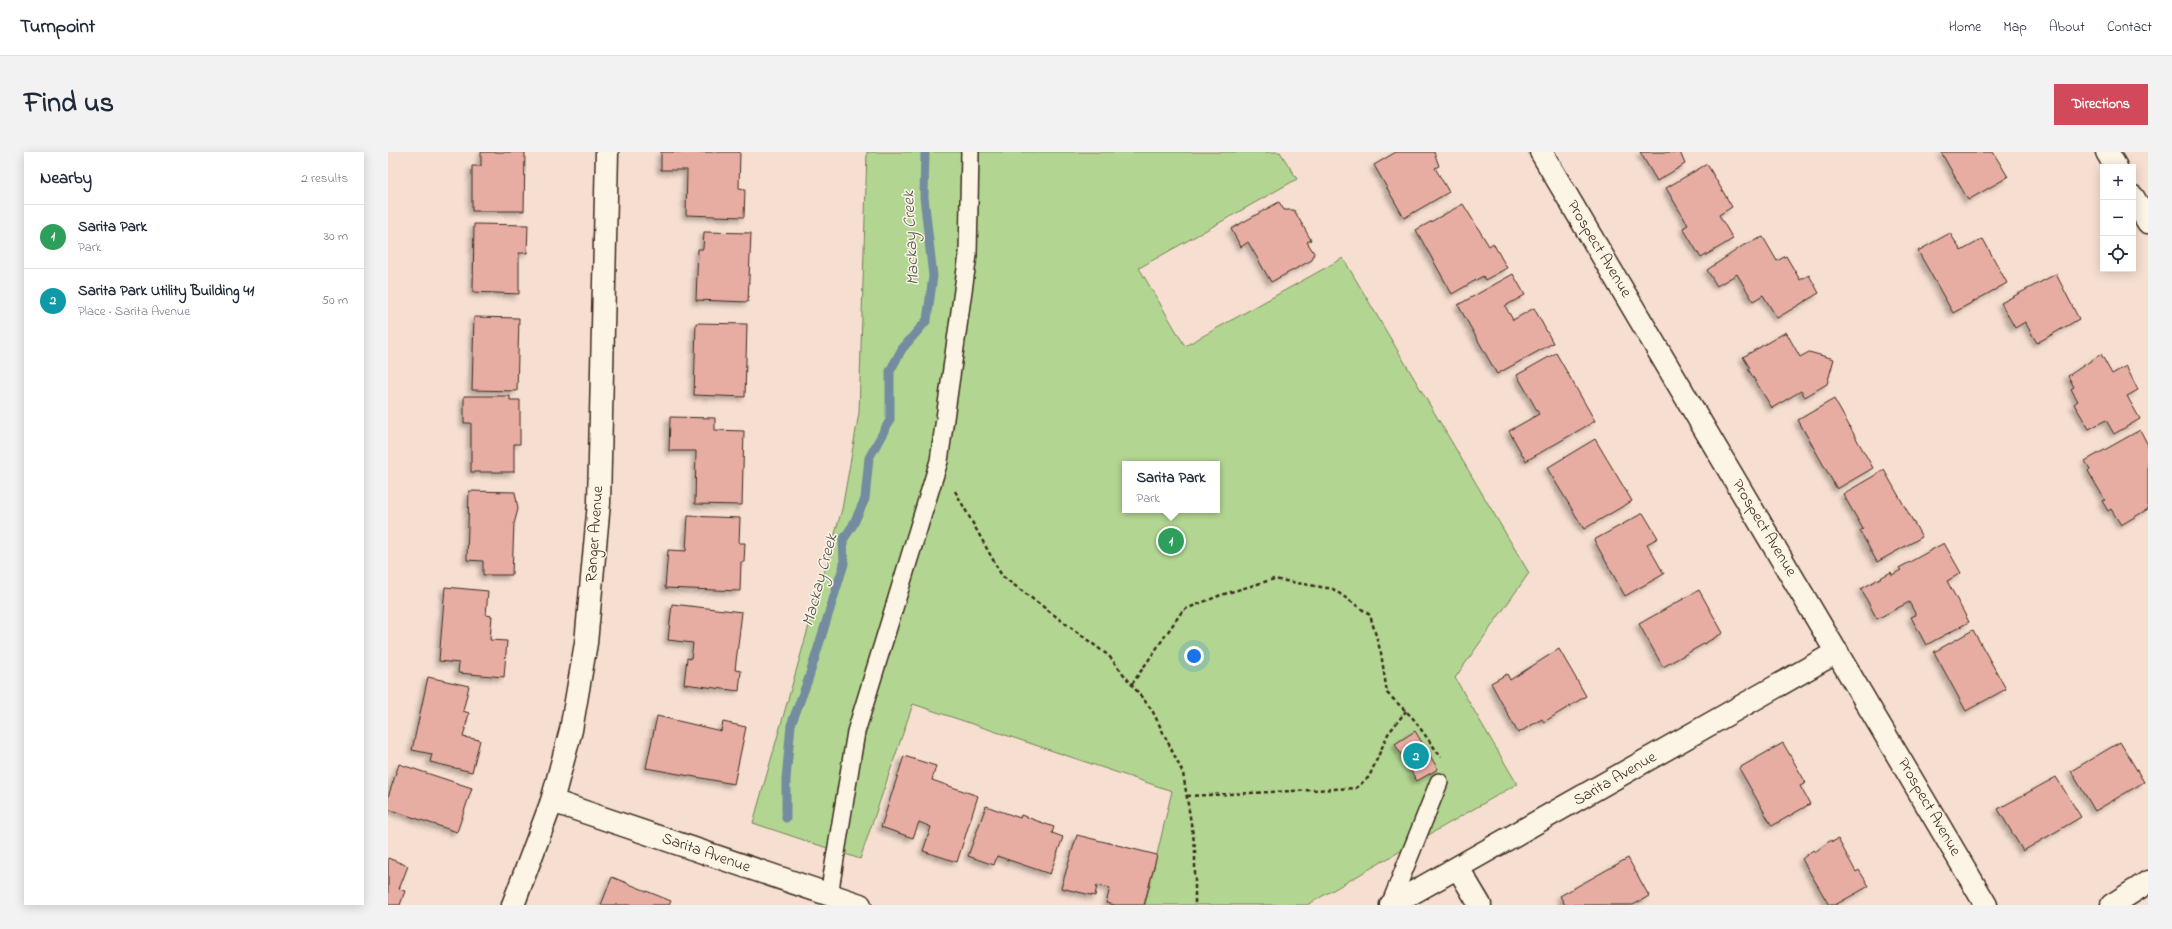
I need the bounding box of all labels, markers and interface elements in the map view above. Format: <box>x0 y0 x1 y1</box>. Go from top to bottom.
text: Turnpoint <box>20 14 95 41</box>
text: Home <box>1949 17 1981 38</box>
text: Map <box>2003 17 2027 38</box>
text: About <box>2049 17 2085 38</box>
text: Contact <box>2107 17 2152 38</box>
text: Find us <box>24 84 114 125</box>
button: Directions <box>2054 84 2148 125</box>
map controls <box>2100 164 2136 272</box>
button: + <box>2100 164 2136 200</box>
text: Nearby <box>40 166 92 191</box>
text: 2 results <box>301 169 348 188</box>
water label: Mackay Creek <box>896 188 927 286</box>
street label: Prospect Avenue <box>1560 196 1638 303</box>
button: − <box>2100 200 2136 236</box>
text: Sarita Park <box>78 216 147 238</box>
text: 1 <box>51 227 55 246</box>
text: 30 m <box>324 227 348 246</box>
button: locate <box>2100 236 2136 272</box>
text: Park <box>78 238 102 257</box>
text: Sarita Park Utility Building 41 <box>78 280 254 302</box>
text: 2 <box>50 291 56 310</box>
text: 50 m <box>322 291 348 310</box>
text: Place · Sarita Avenue <box>78 302 190 321</box>
popup <box>1122 461 1220 513</box>
text: Sarita Park <box>1136 467 1206 489</box>
street label: Prospect Avenue <box>1725 475 1803 582</box>
street label: Ranger Avenue <box>580 484 610 583</box>
text: Park <box>1136 489 1160 508</box>
pin: 1 <box>1158 526 1184 556</box>
water label: Mackay Creek <box>796 530 846 629</box>
your location <box>1184 646 1204 666</box>
pin: 2 <box>1403 741 1429 771</box>
street label: Sarita Avenue <box>1569 745 1662 813</box>
street label: Prospect Avenue <box>1891 753 1967 861</box>
street label: Sarita Avenue <box>658 827 754 880</box>

